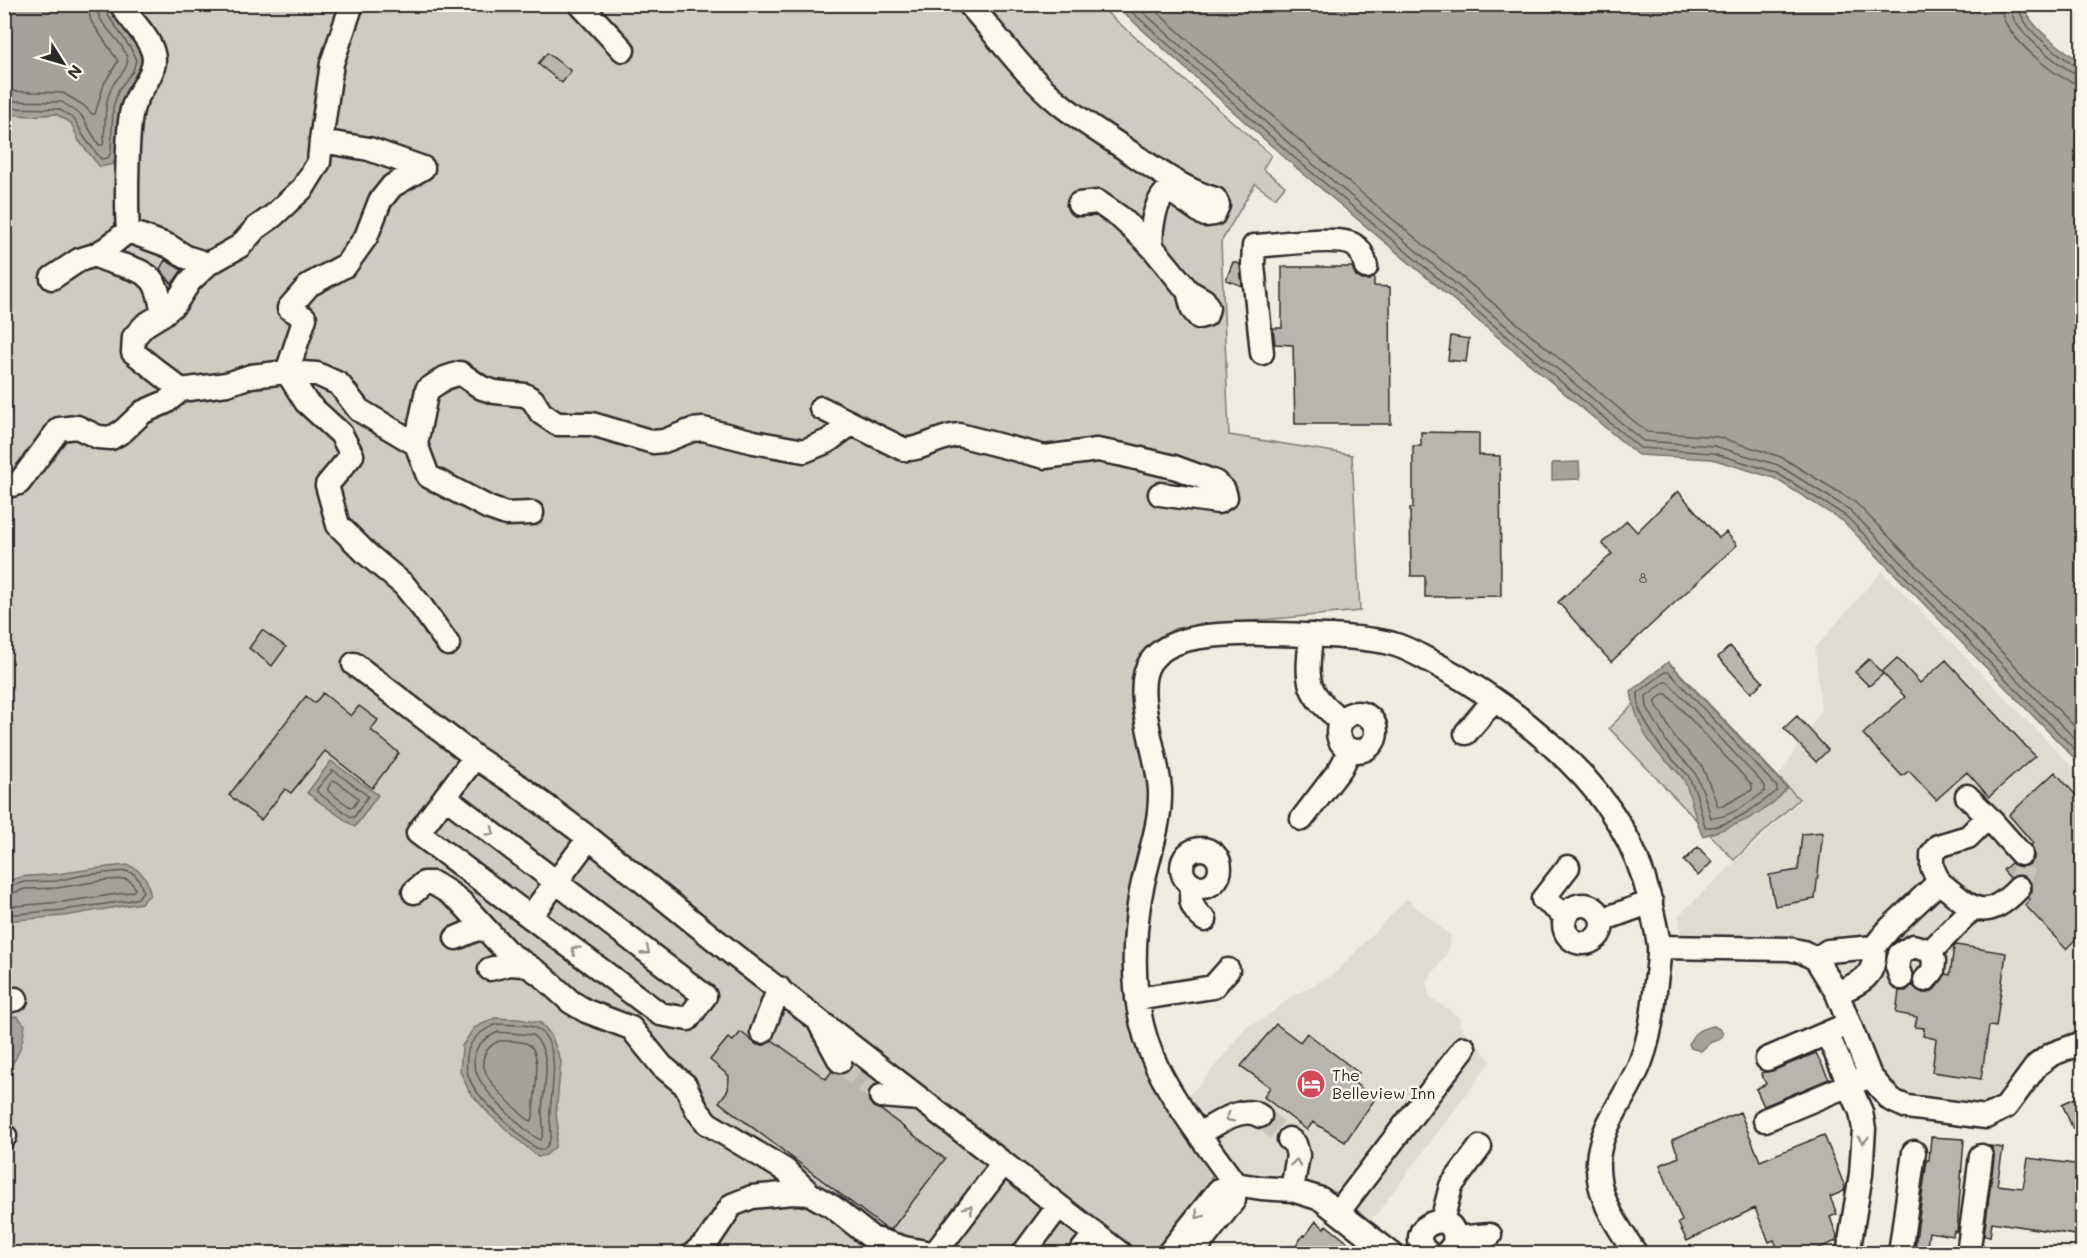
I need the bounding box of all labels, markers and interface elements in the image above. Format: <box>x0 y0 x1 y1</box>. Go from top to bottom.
north arrow <box>33 33 93 93</box>
text: N <box>63 61 87 84</box>
house number: 8 <box>1639 568 1647 587</box>
one-way arrow <box>485 825 496 836</box>
one-way arrow <box>639 943 650 954</box>
one-way arrow <box>571 946 582 957</box>
place label: The Belleview Inn <box>1332 1064 1435 1103</box>
hotel icon: The Belleview Inn <box>1295 1068 1327 1100</box>
one-way arrow <box>1225 1111 1236 1123</box>
one-way arrow <box>1857 1136 1870 1145</box>
one-way arrow <box>1289 1158 1302 1167</box>
one-way arrow <box>962 1204 973 1215</box>
one-way arrow <box>1195 1208 1206 1219</box>

